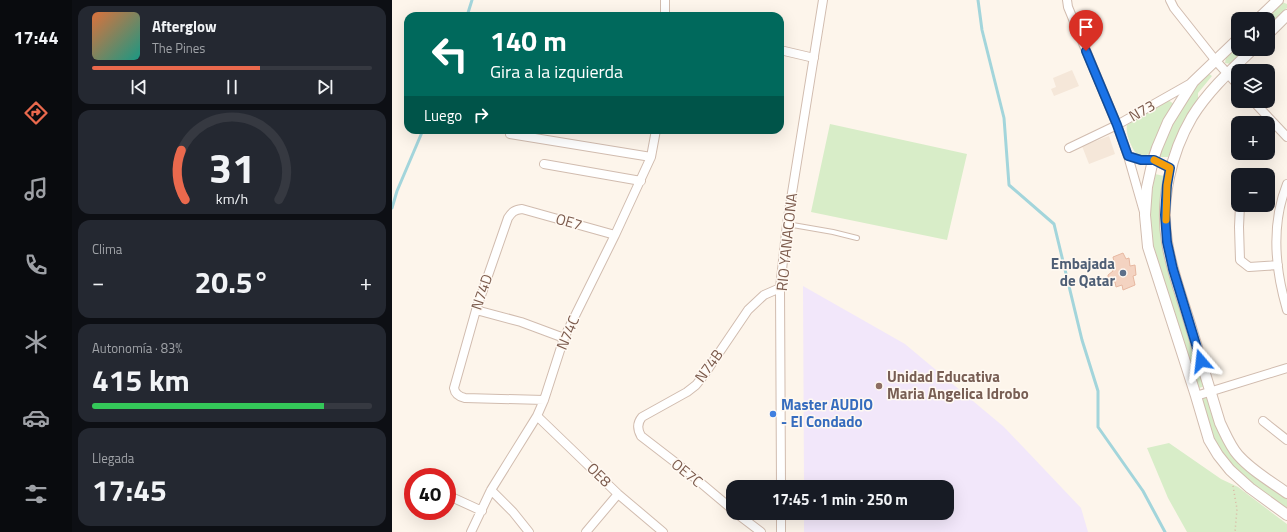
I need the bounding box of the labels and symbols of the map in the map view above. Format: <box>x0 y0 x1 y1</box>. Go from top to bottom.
pin <box>1069 10 1103 51</box>
street label: N73 <box>1124 94 1159 127</box>
street label: RIO YANACONA <box>770 192 803 292</box>
street label: OE7 <box>553 207 585 236</box>
place label: Embajada de Qatar <box>1051 252 1115 292</box>
marker: Embajada de Qatar <box>1118 268 1128 278</box>
street label: N74D <box>465 271 498 313</box>
street label: N74C <box>550 312 585 353</box>
position arrow <box>1180 340 1222 382</box>
street label: N74B <box>689 344 729 387</box>
place label: Unidad Educativa Maria Angelica Idrobo <box>887 365 1029 405</box>
marker: Unidad Educativa Maria Angelica Idrobo <box>874 381 884 391</box>
place label: Master AUDIO - El Condado <box>781 393 873 433</box>
marker: Master AUDIO - El Condado <box>768 409 778 419</box>
street label: OE7C <box>667 453 708 492</box>
street label: OE8 <box>582 457 617 492</box>
speed limit sign: 40 <box>404 468 456 520</box>

